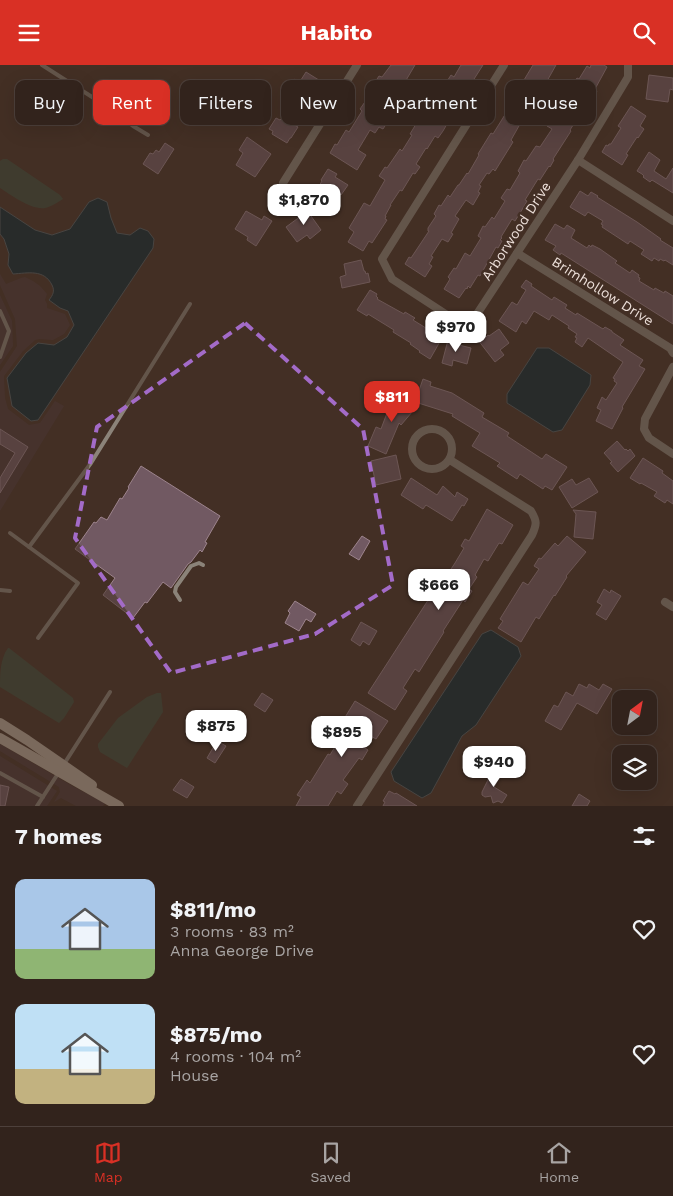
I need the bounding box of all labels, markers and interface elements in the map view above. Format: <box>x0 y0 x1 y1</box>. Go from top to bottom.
icon: menu <box>15 19 43 47</box>
icon: search <box>630 19 658 47</box>
text: Habito <box>301 20 373 45</box>
chip: Buy <box>15 80 83 125</box>
chip: Rent <box>93 80 170 125</box>
chip: Filters <box>180 80 271 125</box>
chip: New <box>281 80 355 125</box>
chip: Apartment <box>365 80 495 125</box>
chip: House <box>505 80 596 125</box>
street label: Arborwood Drive <box>478 179 554 283</box>
pin: $1,870 <box>263 184 345 226</box>
text: $1,870 <box>279 190 329 209</box>
street label: Brimhollow Drive <box>549 253 657 329</box>
pin: $970 <box>426 311 486 353</box>
text: $970 <box>436 317 476 336</box>
pin: $811 <box>362 381 422 423</box>
text: $811 <box>375 387 409 406</box>
pin: $666 <box>409 569 469 611</box>
text: $666 <box>419 575 459 594</box>
north arrow <box>612 690 658 735</box>
map controls <box>612 690 657 790</box>
pin: $875 <box>186 709 246 752</box>
pin: $895 <box>312 715 372 758</box>
text: $875 <box>197 716 235 735</box>
text: $895 <box>322 722 362 741</box>
pin: $940 <box>464 745 524 788</box>
button: layers <box>612 745 657 790</box>
text: $940 <box>474 752 514 771</box>
icon: filters <box>630 822 658 850</box>
text: 7 homes <box>15 824 102 849</box>
text: $811/mo <box>170 897 256 922</box>
icon: home <box>55 899 115 959</box>
icon: heart <box>630 915 658 943</box>
text: 3 rooms · 83 m² <box>170 922 294 941</box>
text: Anna George Drive <box>170 941 314 960</box>
text: $875/mo <box>170 1022 262 1047</box>
icon: home <box>55 1024 115 1084</box>
icon: heart <box>630 1040 658 1068</box>
text: 4 rooms · 104 m² <box>170 1047 301 1066</box>
text: House <box>170 1066 219 1085</box>
tab: Map <box>94 1139 123 1185</box>
tab: Saved <box>310 1139 351 1185</box>
tab: Home <box>539 1139 579 1185</box>

